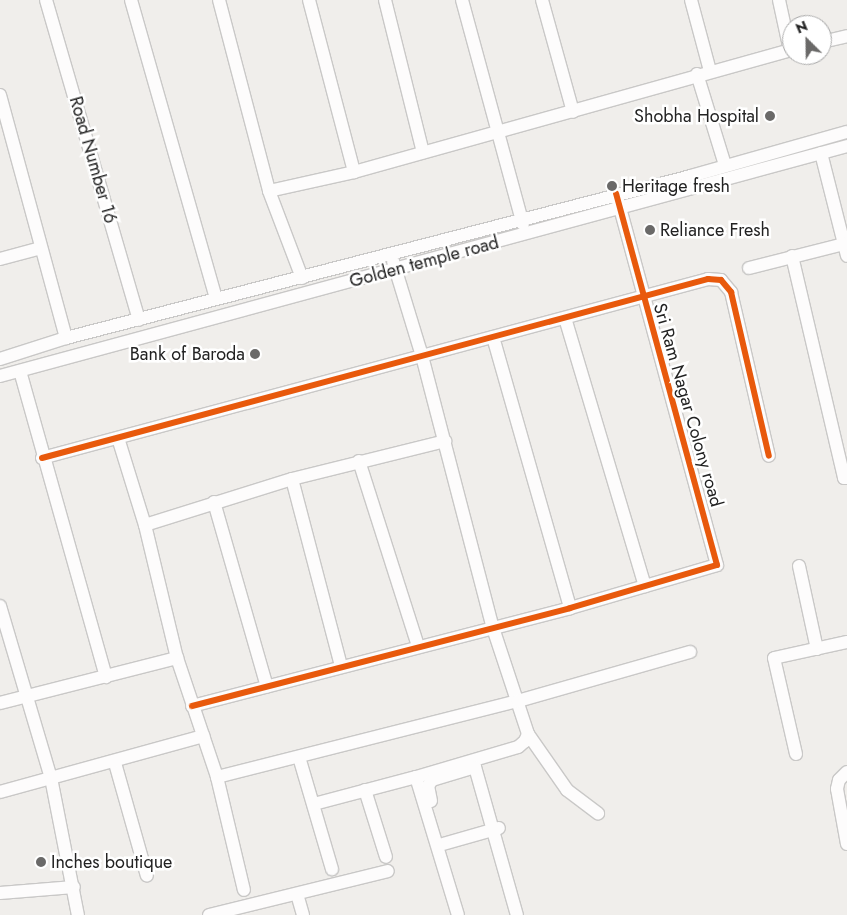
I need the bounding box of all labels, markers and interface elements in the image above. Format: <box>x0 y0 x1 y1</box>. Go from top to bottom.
north arrow <box>782 15 832 65</box>
text: N <box>793 16 811 38</box>
street label: Road Number 16 <box>65 94 121 226</box>
place label: Shobha Hospital <box>634 105 759 127</box>
marker: Shobha Hospital <box>763 109 777 123</box>
place label: Heritage fresh <box>622 175 730 197</box>
marker: Heritage fresh <box>606 180 618 192</box>
place label: Reliance Fresh <box>660 219 770 241</box>
marker: Reliance Fresh <box>644 224 656 236</box>
street label: Golden temple road <box>347 232 501 292</box>
street label: Sri Ram Nagar Colony road <box>649 301 727 509</box>
place label: Bank of Baroda <box>130 343 245 365</box>
marker: Bank of Baroda <box>249 348 261 360</box>
place label: Inches boutique <box>51 851 172 873</box>
marker: Inches boutique <box>35 856 47 868</box>

